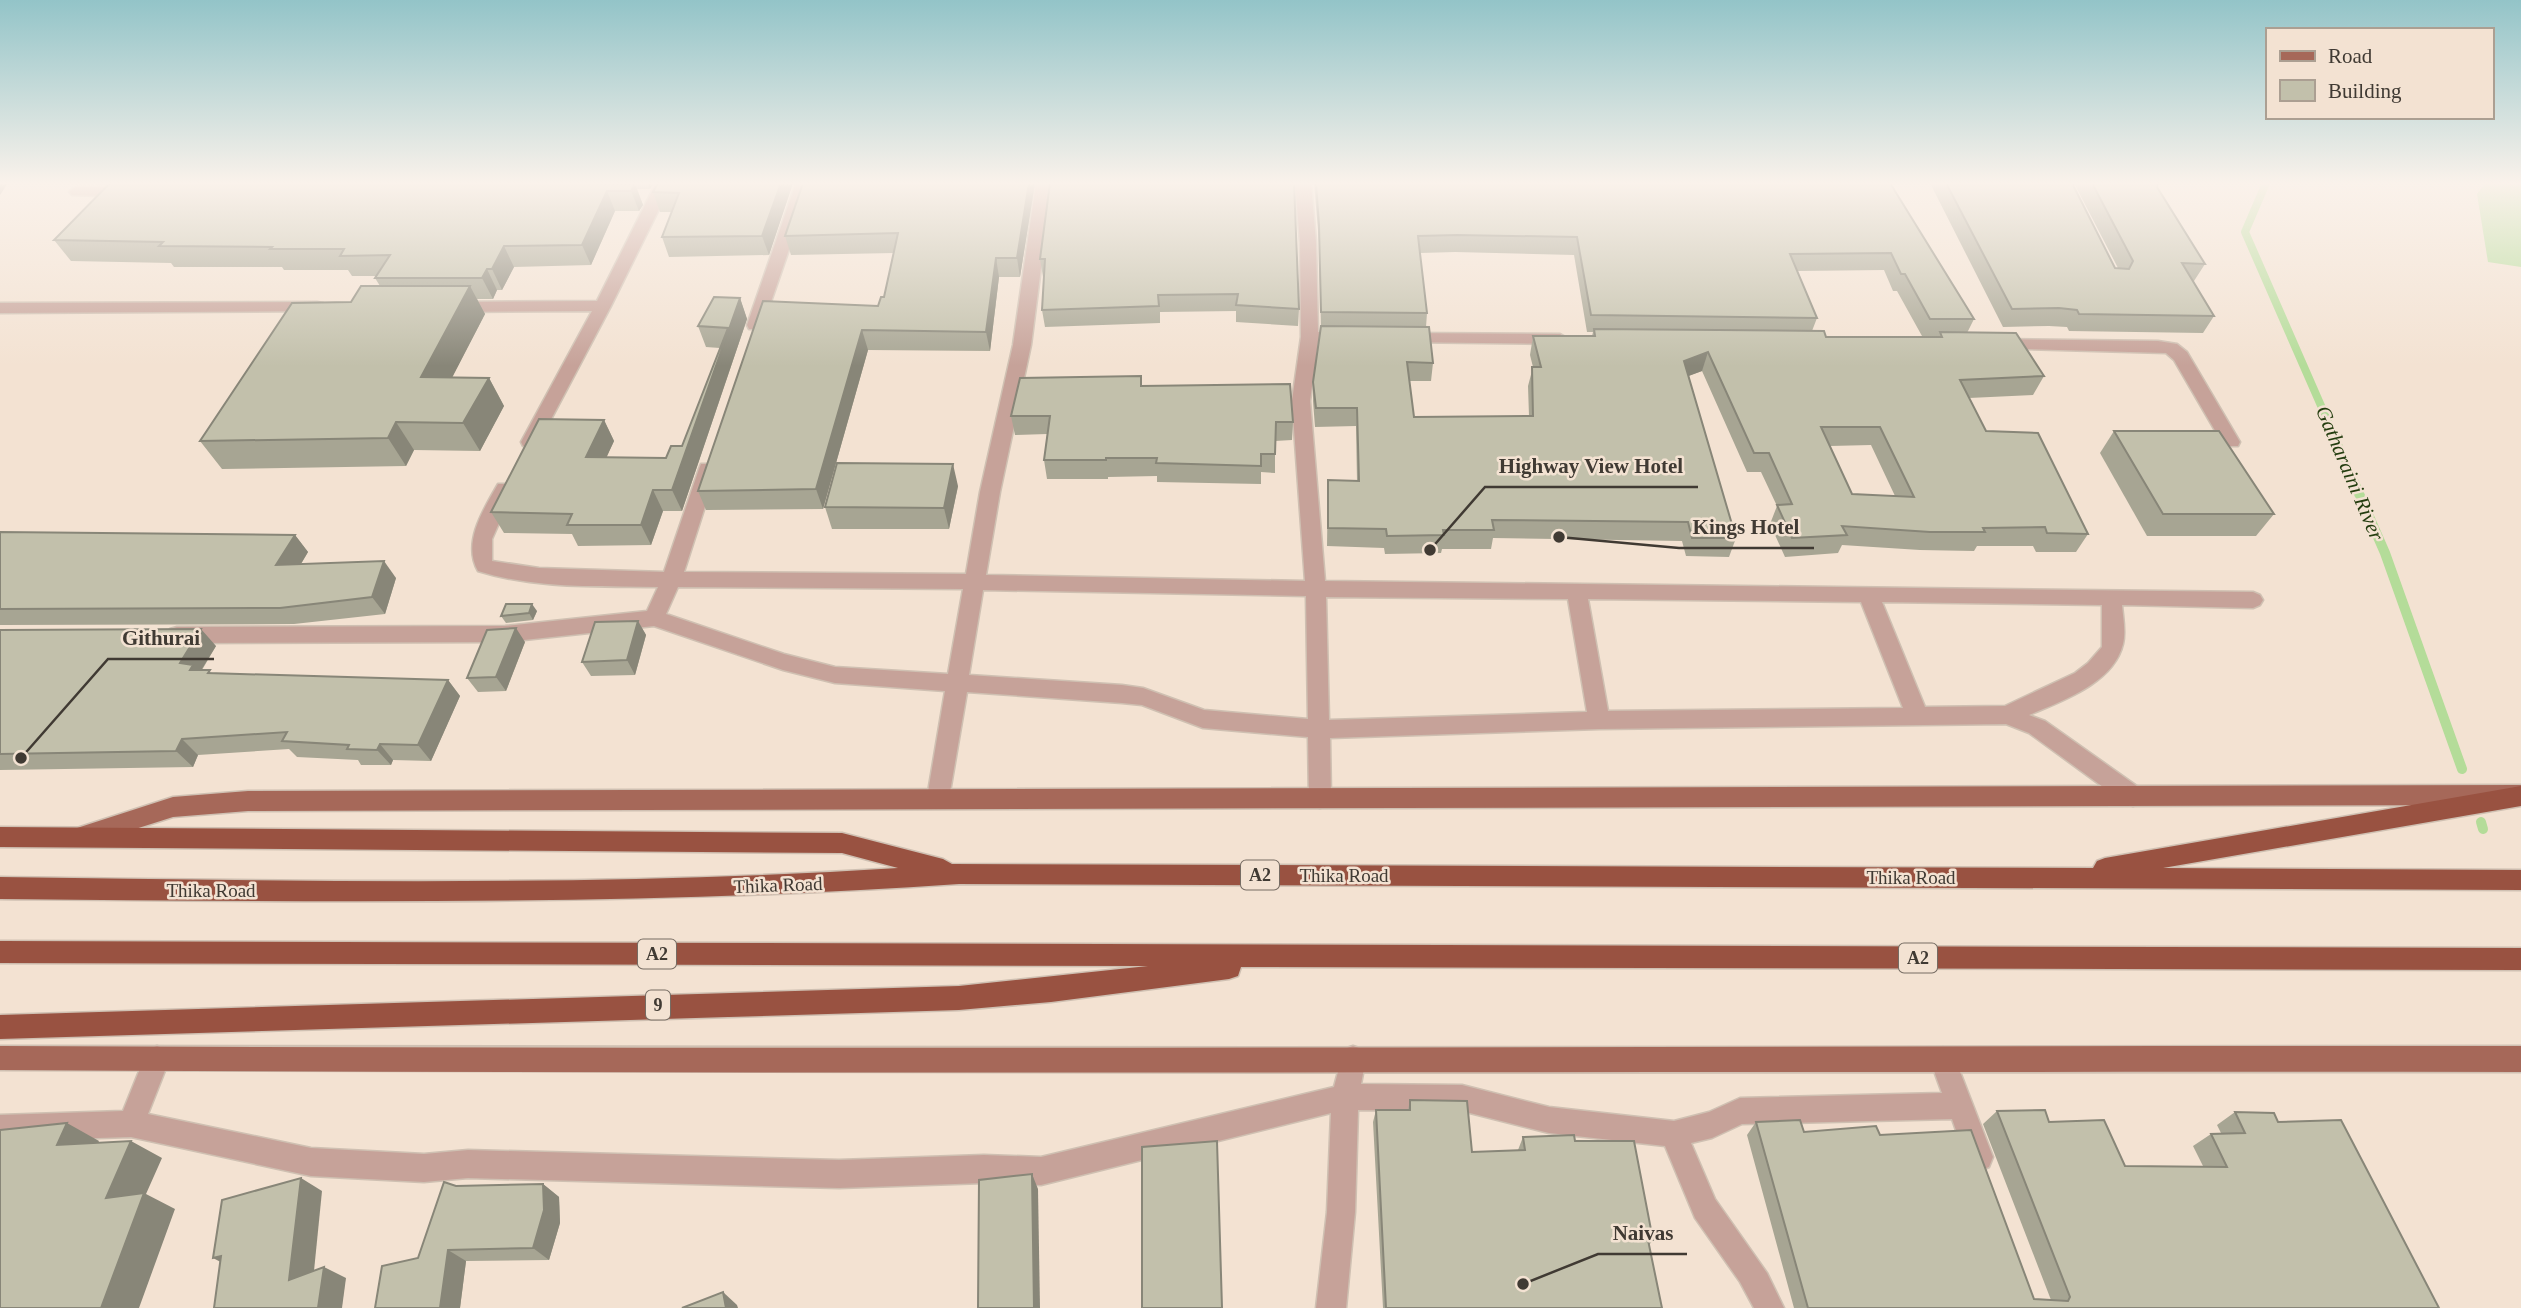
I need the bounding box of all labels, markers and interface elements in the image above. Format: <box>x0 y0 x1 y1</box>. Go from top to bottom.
legend <box>2266 28 2493 119</box>
text: Road <box>2328 44 2373 68</box>
text: Building <box>2328 79 2402 103</box>
water label: Gatharaini River <box>2311 402 2390 545</box>
callout: Highway View Hotel <box>1485 445 1698 487</box>
text: Highway View Hotel <box>1499 454 1683 478</box>
callout: Kings Hotel <box>1679 506 1814 548</box>
text: Kings Hotel <box>1693 515 1800 539</box>
callout: Githurai <box>108 617 214 659</box>
text: Githurai <box>122 626 200 650</box>
road number: A2 <box>1241 860 1279 890</box>
street label: Thika Road <box>1299 865 1389 886</box>
street label: Thika Road <box>1866 867 1956 888</box>
street label: Thika Road <box>733 873 823 897</box>
street label: Thika Road <box>166 880 256 901</box>
road number: A2 <box>638 939 676 968</box>
road number: A2 <box>1899 944 1937 973</box>
road number: 9 <box>646 990 670 1020</box>
callout: Naivas <box>1598 1212 1687 1254</box>
text: Naivas <box>1613 1221 1673 1245</box>

